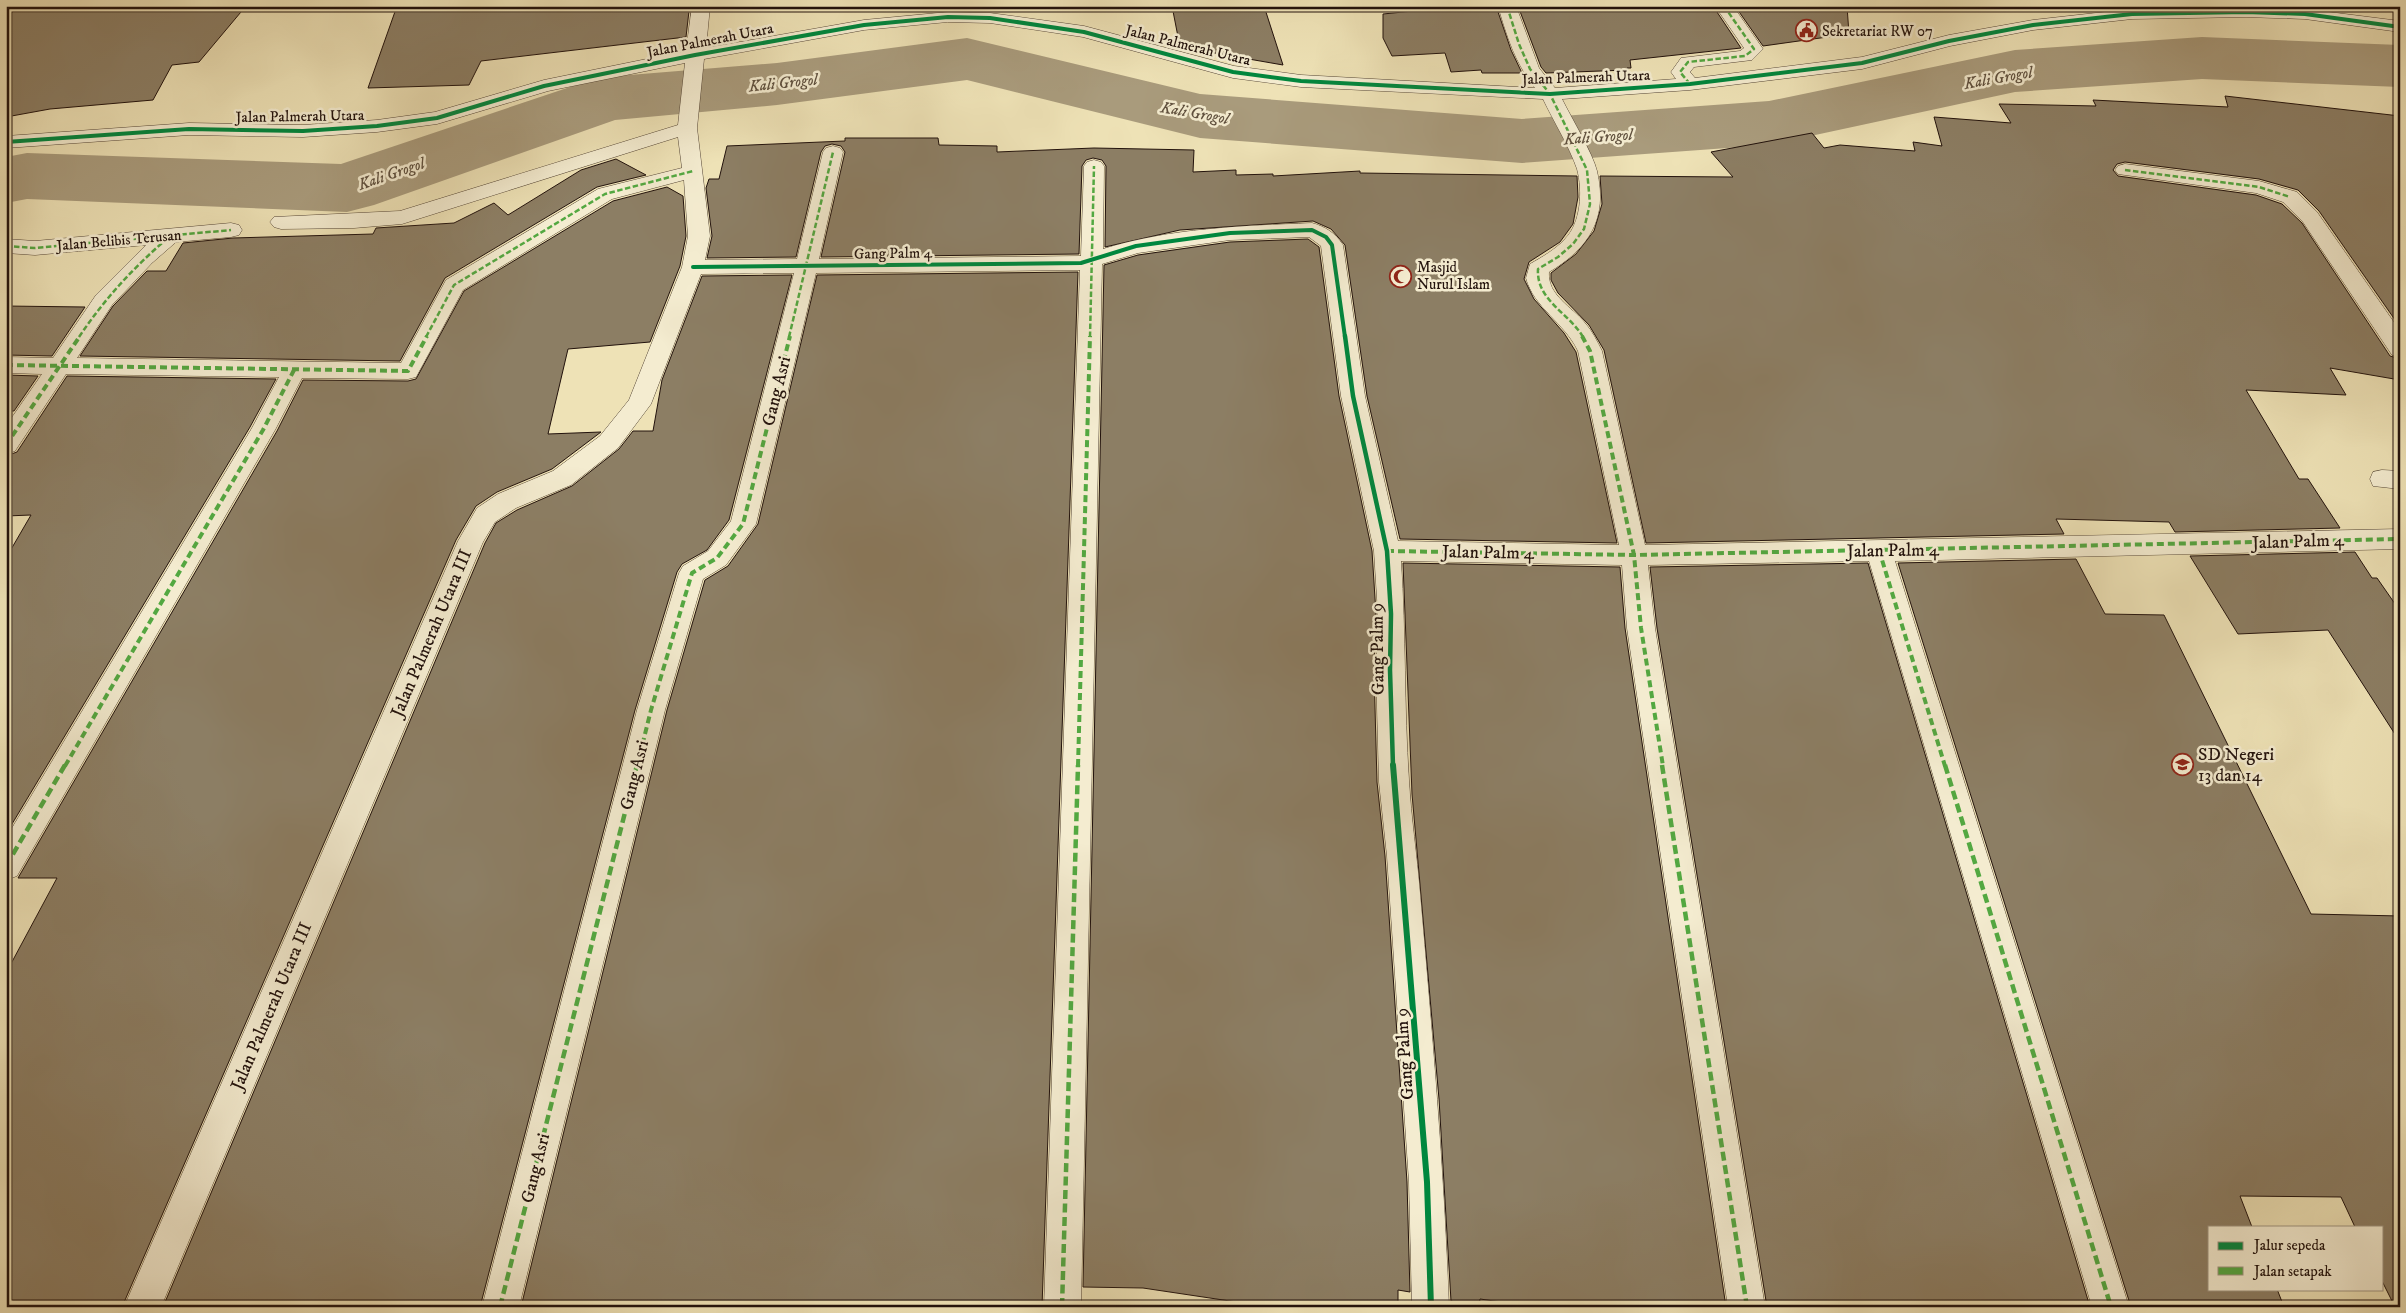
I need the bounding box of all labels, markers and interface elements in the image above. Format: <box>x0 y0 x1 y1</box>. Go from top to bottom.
street label: Jalan Palmerah Utara <box>643 19 776 62</box>
public building icon: Sekretariat RW 07 <box>1794 19 1818 43</box>
street label: Jalan Palmerah Utara <box>1121 20 1253 70</box>
place label: Sekretariat RW 07 <box>1822 22 1933 41</box>
water label: Kali Grogol <box>1961 62 2036 94</box>
street label: Jalan Palmerah Utara <box>1519 66 1651 89</box>
water label: Kali Grogol <box>747 69 820 97</box>
water label: Kali Grogol <box>1158 97 1232 129</box>
street label: Jalan Palmerah Utara <box>234 106 365 127</box>
water label: Kali Grogol <box>1562 124 1635 149</box>
water label: Kali Grogol <box>354 153 429 195</box>
street label: Jalan Belibis Terusan <box>54 226 182 256</box>
street label: Gang Palm 4 <box>854 243 932 264</box>
place label: Masjid Nurul Islam <box>1417 258 1490 294</box>
mosque icon: Masjid Nurul Islam <box>1389 264 1413 288</box>
street label: Gang Asri <box>758 354 796 428</box>
street label: Jalan Palm 4 <box>2250 529 2345 555</box>
street label: Jalan Palm 4 <box>1845 539 1940 563</box>
street label: Jalan Palm 4 <box>1440 541 1535 565</box>
street label: Jalan Palmerah Utara III <box>386 546 477 722</box>
street label: Gang Palm 9 <box>1366 603 1390 695</box>
street label: Gang Asri <box>616 738 654 812</box>
place label: SD Negeri 13 dan 14 <box>2198 744 2274 787</box>
school or university icon: SD Negeri 13 dan 14 <box>2170 752 2194 776</box>
street label: Jalan Palmerah Utara III <box>226 919 317 1095</box>
street label: Gang Palm 9 <box>1391 1007 1419 1101</box>
street label: Gang Asri <box>517 1131 555 1205</box>
legend <box>2208 1226 2384 1290</box>
text: Jalur sepeda <box>2252 1236 2326 1255</box>
text: Jalan setapak <box>2252 1262 2332 1281</box>

